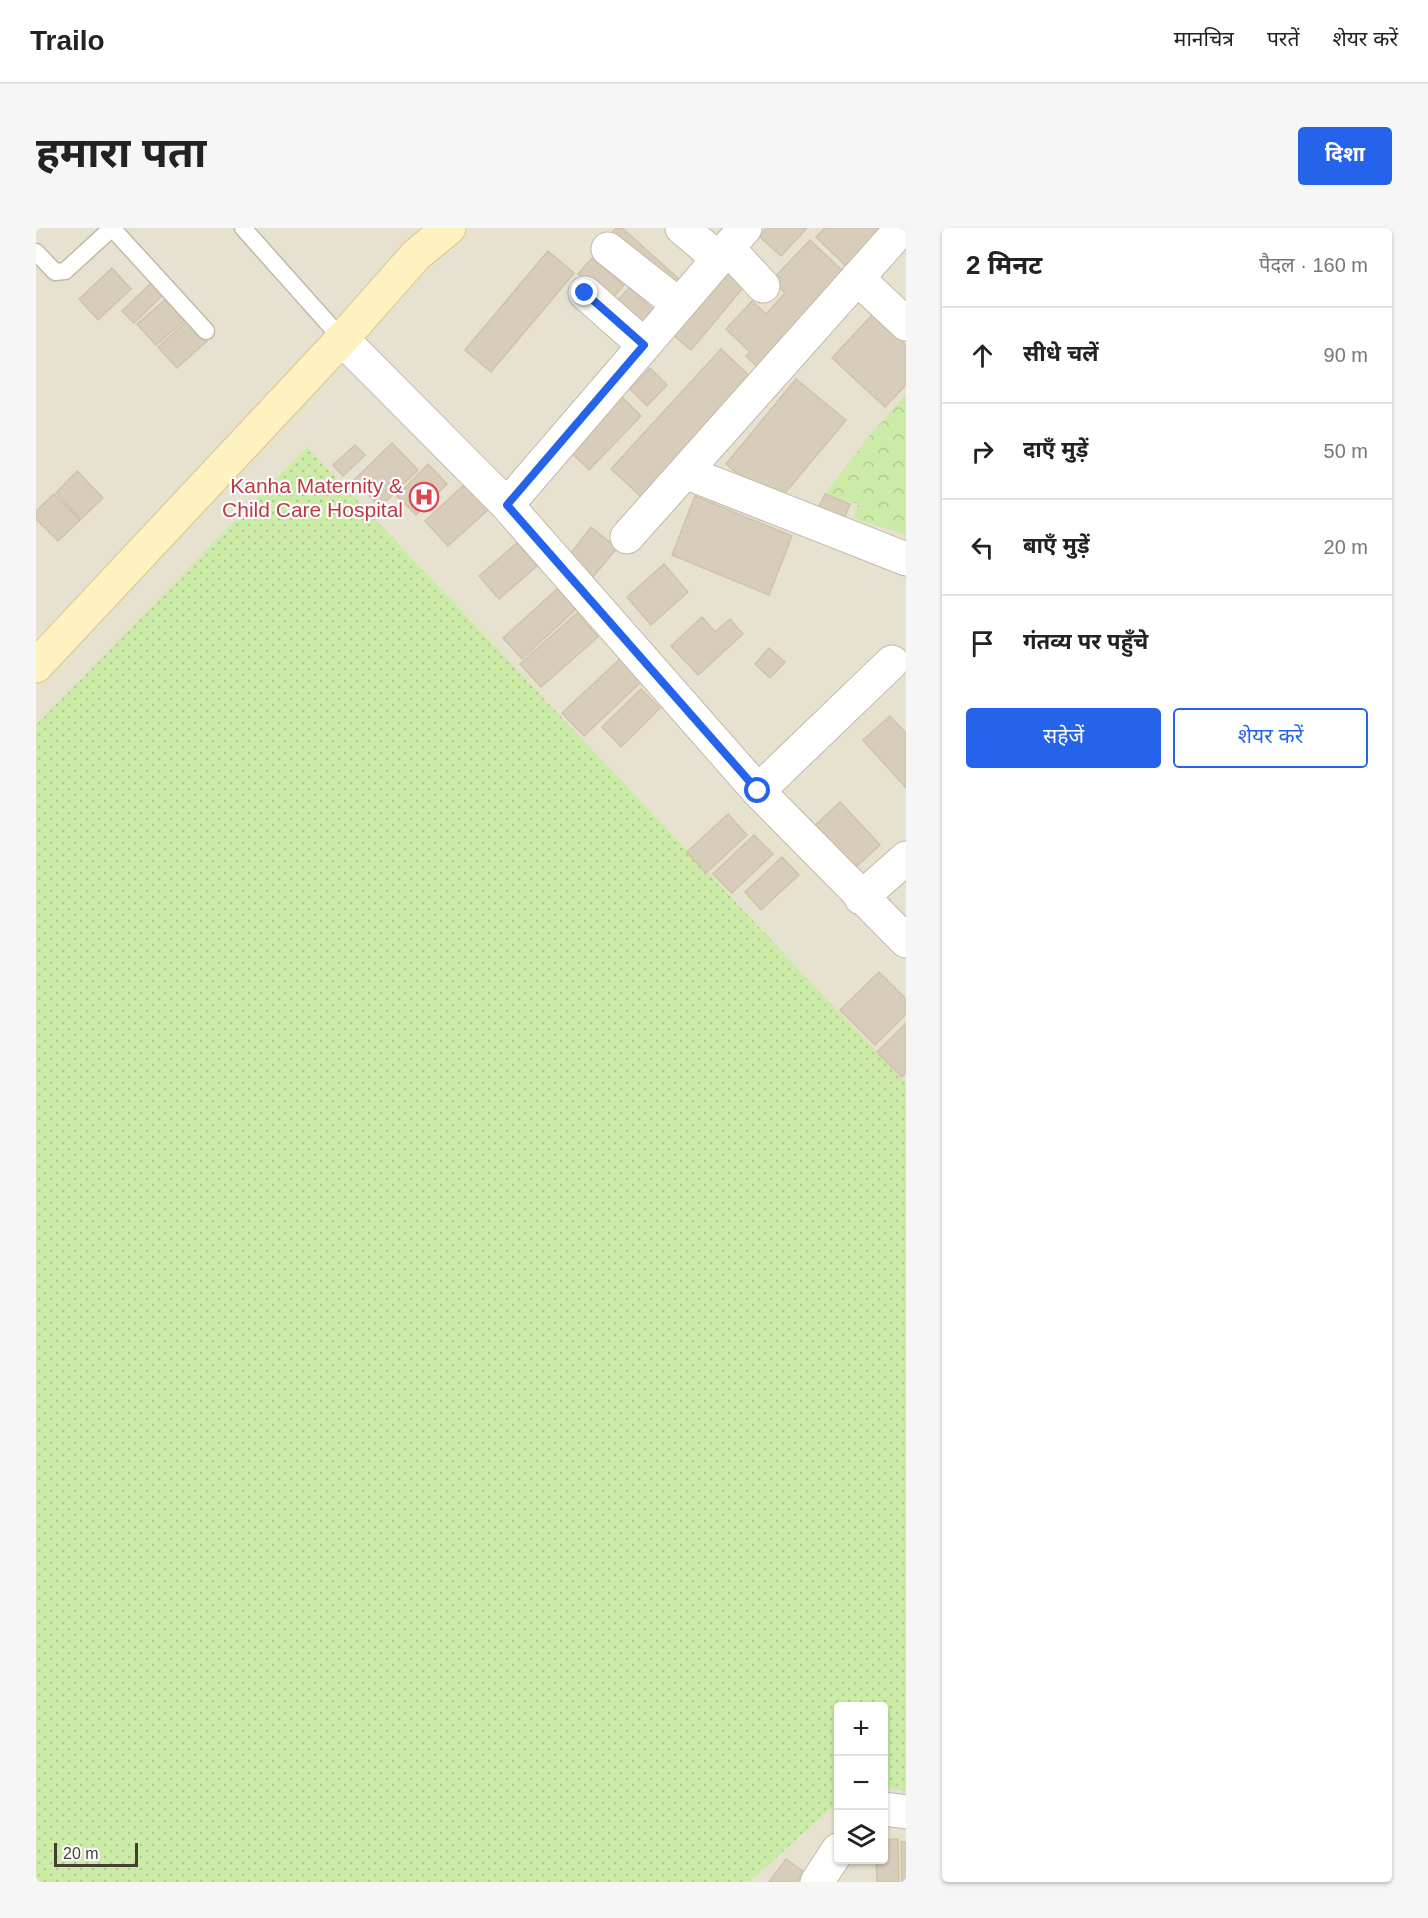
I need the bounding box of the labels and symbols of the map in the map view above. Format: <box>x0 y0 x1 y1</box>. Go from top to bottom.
route end <box>571 279 597 305</box>
place label: Kanha Maternity & Child Care Hospital <box>222 474 403 521</box>
hospital icon: Kanha Maternity & Child Care Hospital <box>408 481 440 513</box>
route start <box>744 777 770 803</box>
scale bar <box>54 1840 138 1868</box>

